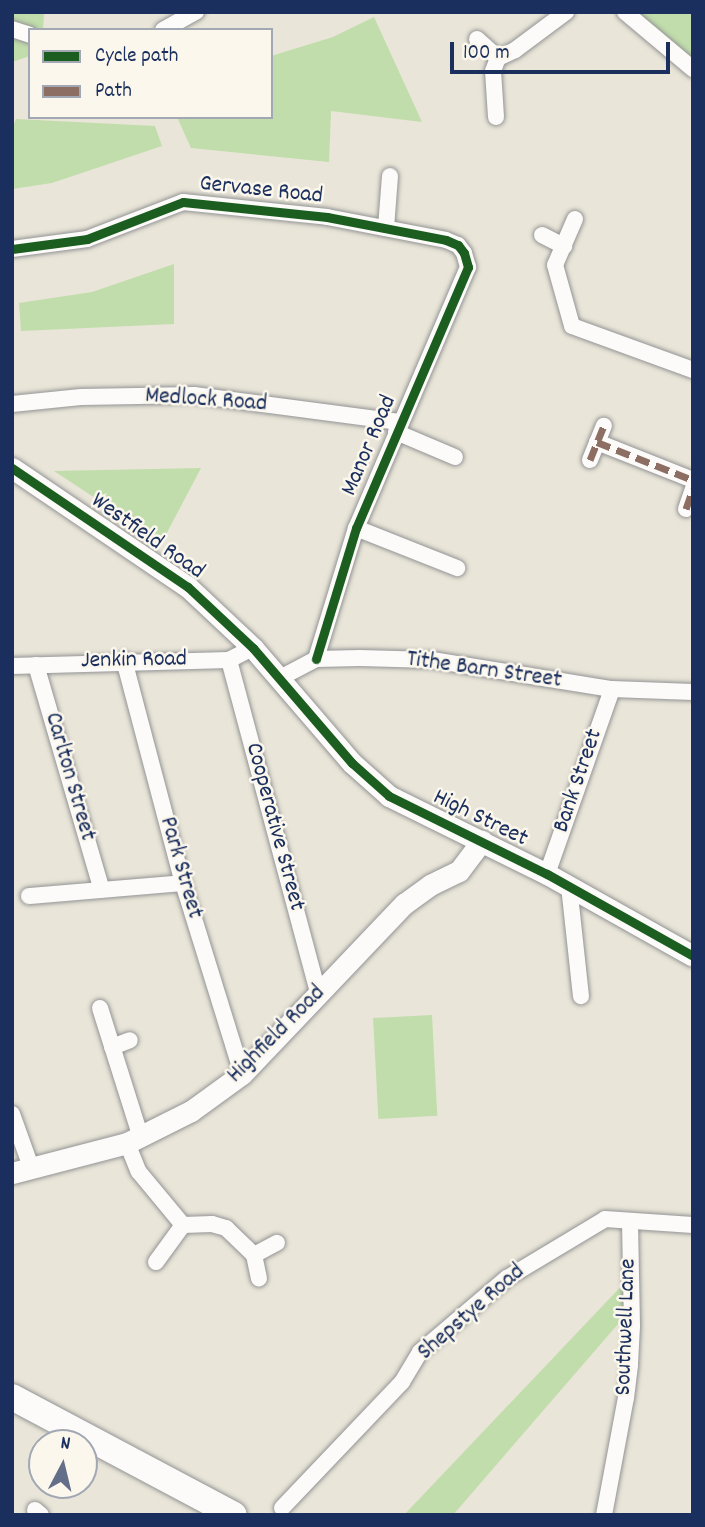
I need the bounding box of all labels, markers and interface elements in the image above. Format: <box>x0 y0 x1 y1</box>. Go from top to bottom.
legend <box>28 28 273 119</box>
scale bar <box>453 28 674 72</box>
text: 100 m <box>463 39 510 69</box>
text: Cycle path <box>95 42 178 72</box>
text: Path <box>95 77 132 107</box>
street label: Gervase Road <box>198 170 324 212</box>
street label: Medlock Road <box>144 382 268 420</box>
street label: Manor Road <box>336 391 404 501</box>
street label: Westfield Road <box>85 487 209 587</box>
street label: Jenkin Road <box>81 646 187 676</box>
street label: Tithe Barn Street <box>405 646 563 696</box>
street label: Carlton Street <box>37 710 101 844</box>
street label: Bank Street <box>548 726 610 836</box>
street label: Cooperative Street <box>238 740 310 914</box>
street label: High Street <box>428 784 532 854</box>
street label: Park Street <box>152 814 208 922</box>
street label: Highfield Road <box>222 980 332 1090</box>
street label: Southwell Lane <box>610 1258 644 1396</box>
street label: Shepstye Road <box>412 1259 532 1367</box>
north arrow <box>28 1429 98 1499</box>
text: N <box>59 1431 72 1459</box>

